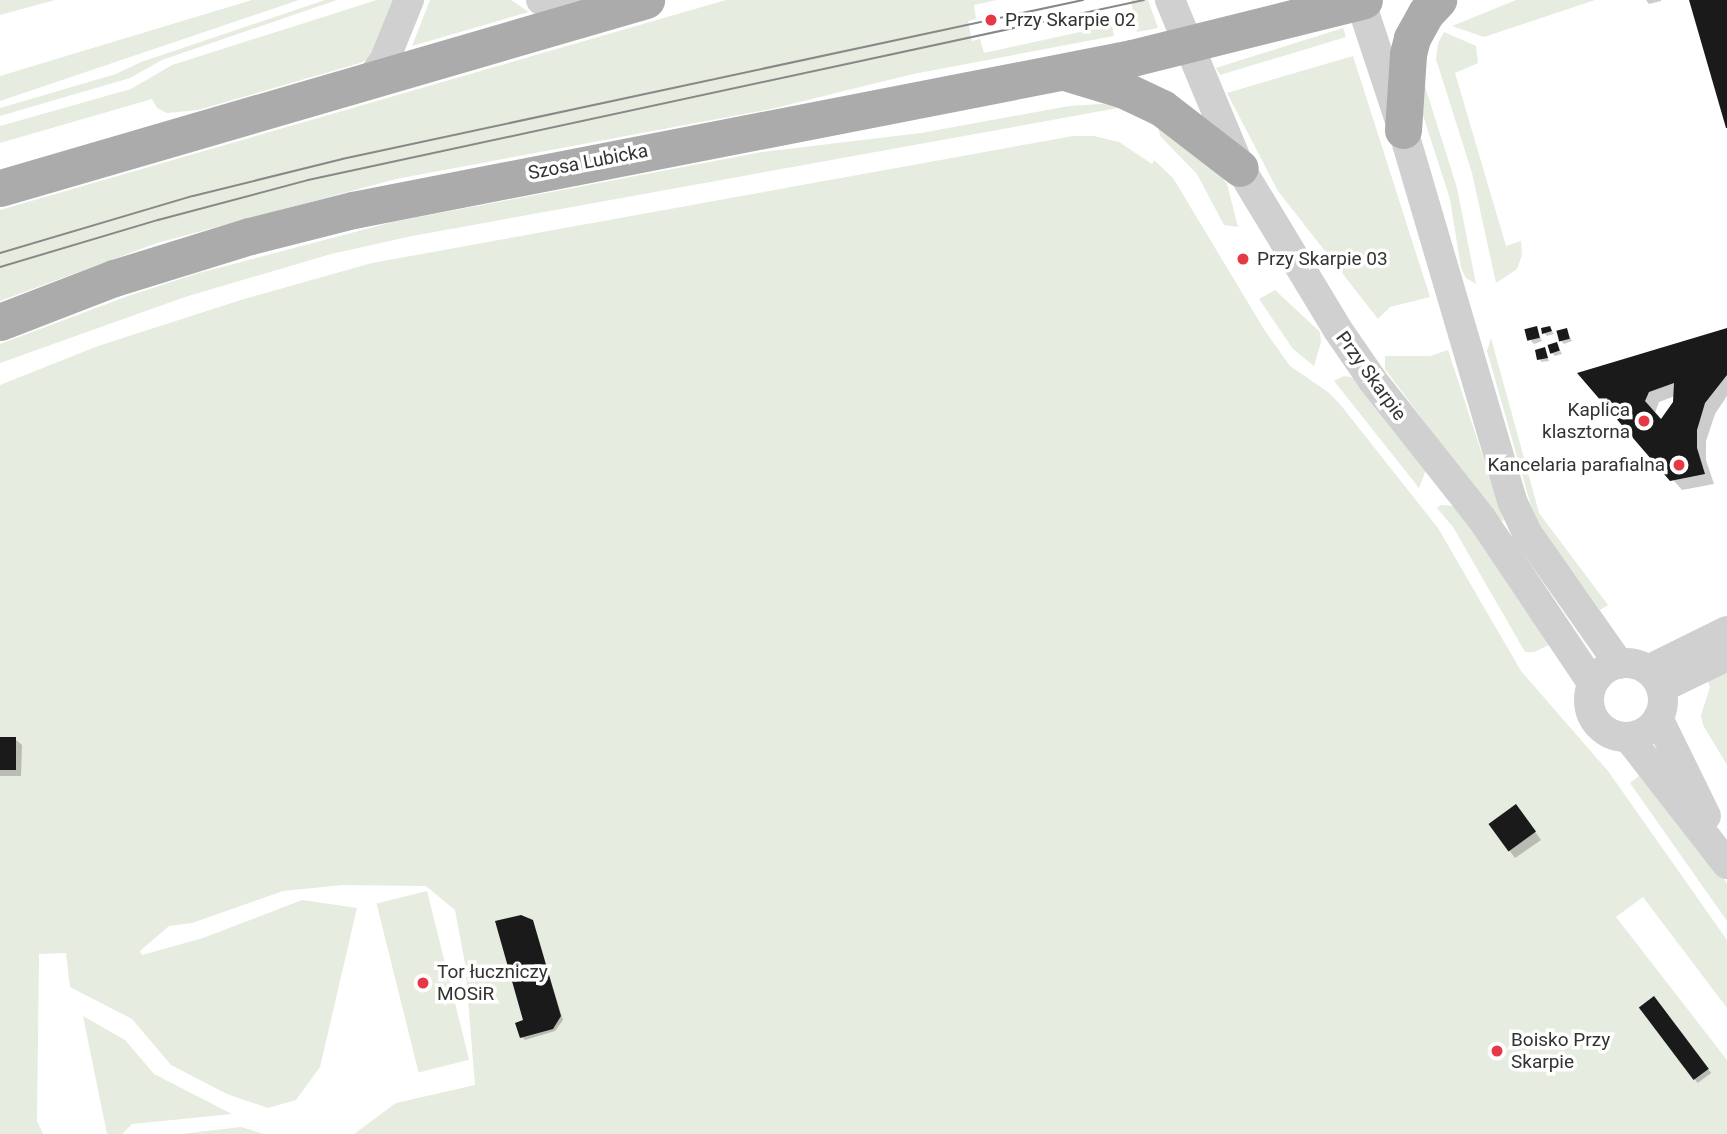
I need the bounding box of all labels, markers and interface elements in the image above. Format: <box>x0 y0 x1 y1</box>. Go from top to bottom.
place label: Przy Skarpie 02 <box>1005 9 1136 31</box>
marker: Przy Skarpie 02 <box>983 12 999 28</box>
street label: Szosa Lubicka <box>526 139 650 185</box>
place label: Przy Skarpie 03 <box>1257 248 1388 270</box>
marker: Przy Skarpie 03 <box>1235 251 1251 267</box>
street label: Przy Skarpie <box>1331 327 1411 425</box>
place label: Kaplica klasztorna <box>1542 399 1630 443</box>
marker: Kaplica klasztorna <box>1636 413 1652 429</box>
place label: Kancelaria parafialna <box>1487 454 1665 476</box>
marker: Kancelaria parafialna <box>1671 457 1687 473</box>
place label: Tor łuczniczy MOSiR <box>437 961 548 1005</box>
marker: Tor łuczniczy MOSiR <box>415 975 431 991</box>
place label: Boisko Przy Skarpie <box>1511 1029 1610 1073</box>
marker: Boisko Przy Skarpie <box>1489 1043 1505 1059</box>

